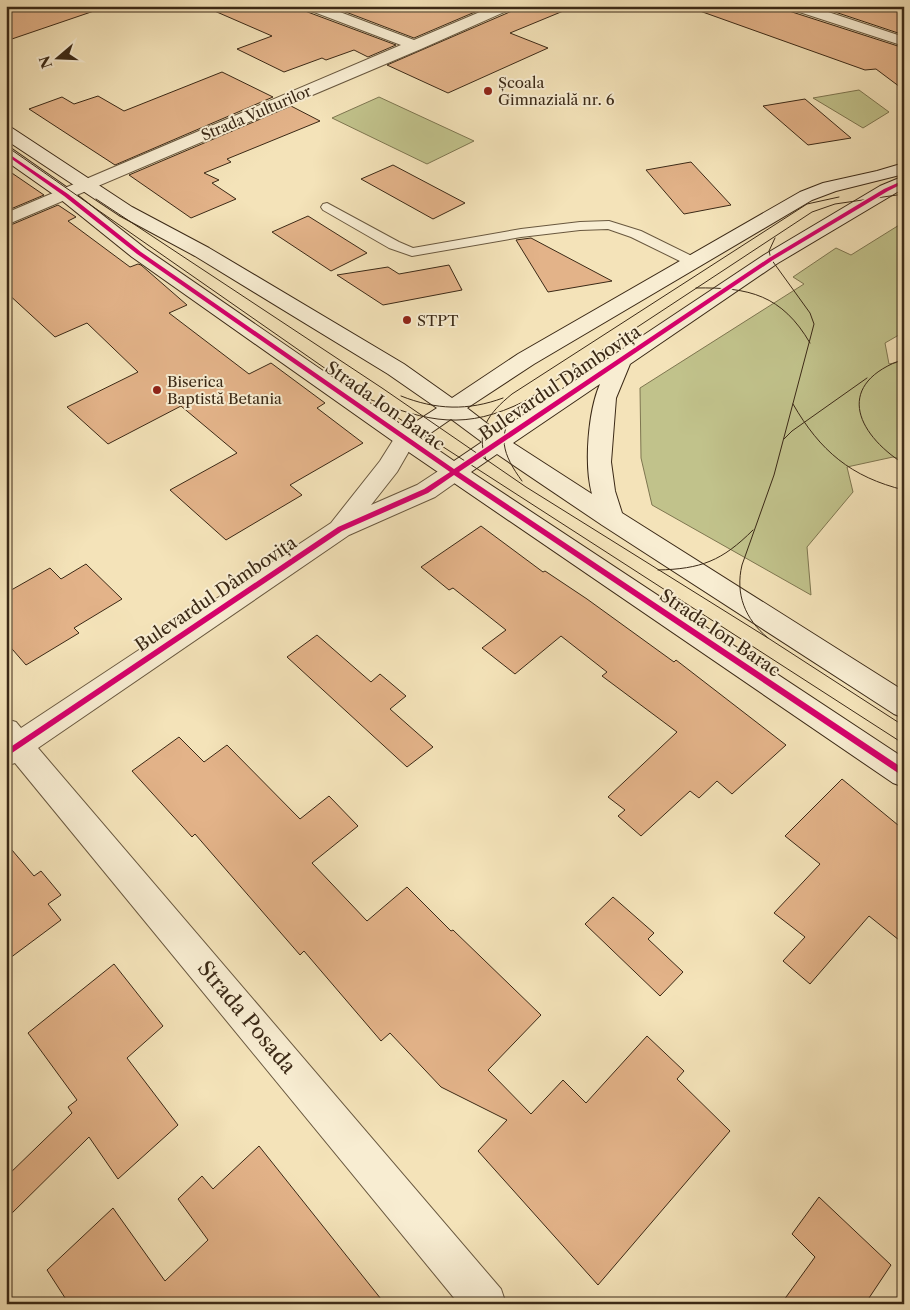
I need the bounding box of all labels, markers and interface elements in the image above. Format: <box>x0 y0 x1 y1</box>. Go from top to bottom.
north arrow <box>32 32 82 82</box>
text: N <box>35 54 56 71</box>
place label: Școala Gimnazială nr. 6 <box>498 73 615 109</box>
street label: Strada Vulturilor <box>198 81 315 145</box>
marker: Școala Gimnazială nr. 6 <box>482 85 494 97</box>
place label: STPT <box>417 311 459 330</box>
marker: STPT <box>401 314 413 326</box>
street label: Bulevardul Dâmbovița <box>475 320 645 445</box>
street label: Strada Ion Barac <box>321 357 449 455</box>
place label: Biserica Baptistă Betania <box>167 372 282 408</box>
marker: Biserica Baptistă Betania <box>151 384 163 396</box>
street label: Bulevardul Dâmbovița <box>131 531 301 656</box>
street label: Strada Ion Barac <box>655 584 785 682</box>
street label: Strada Posada <box>193 956 302 1079</box>

